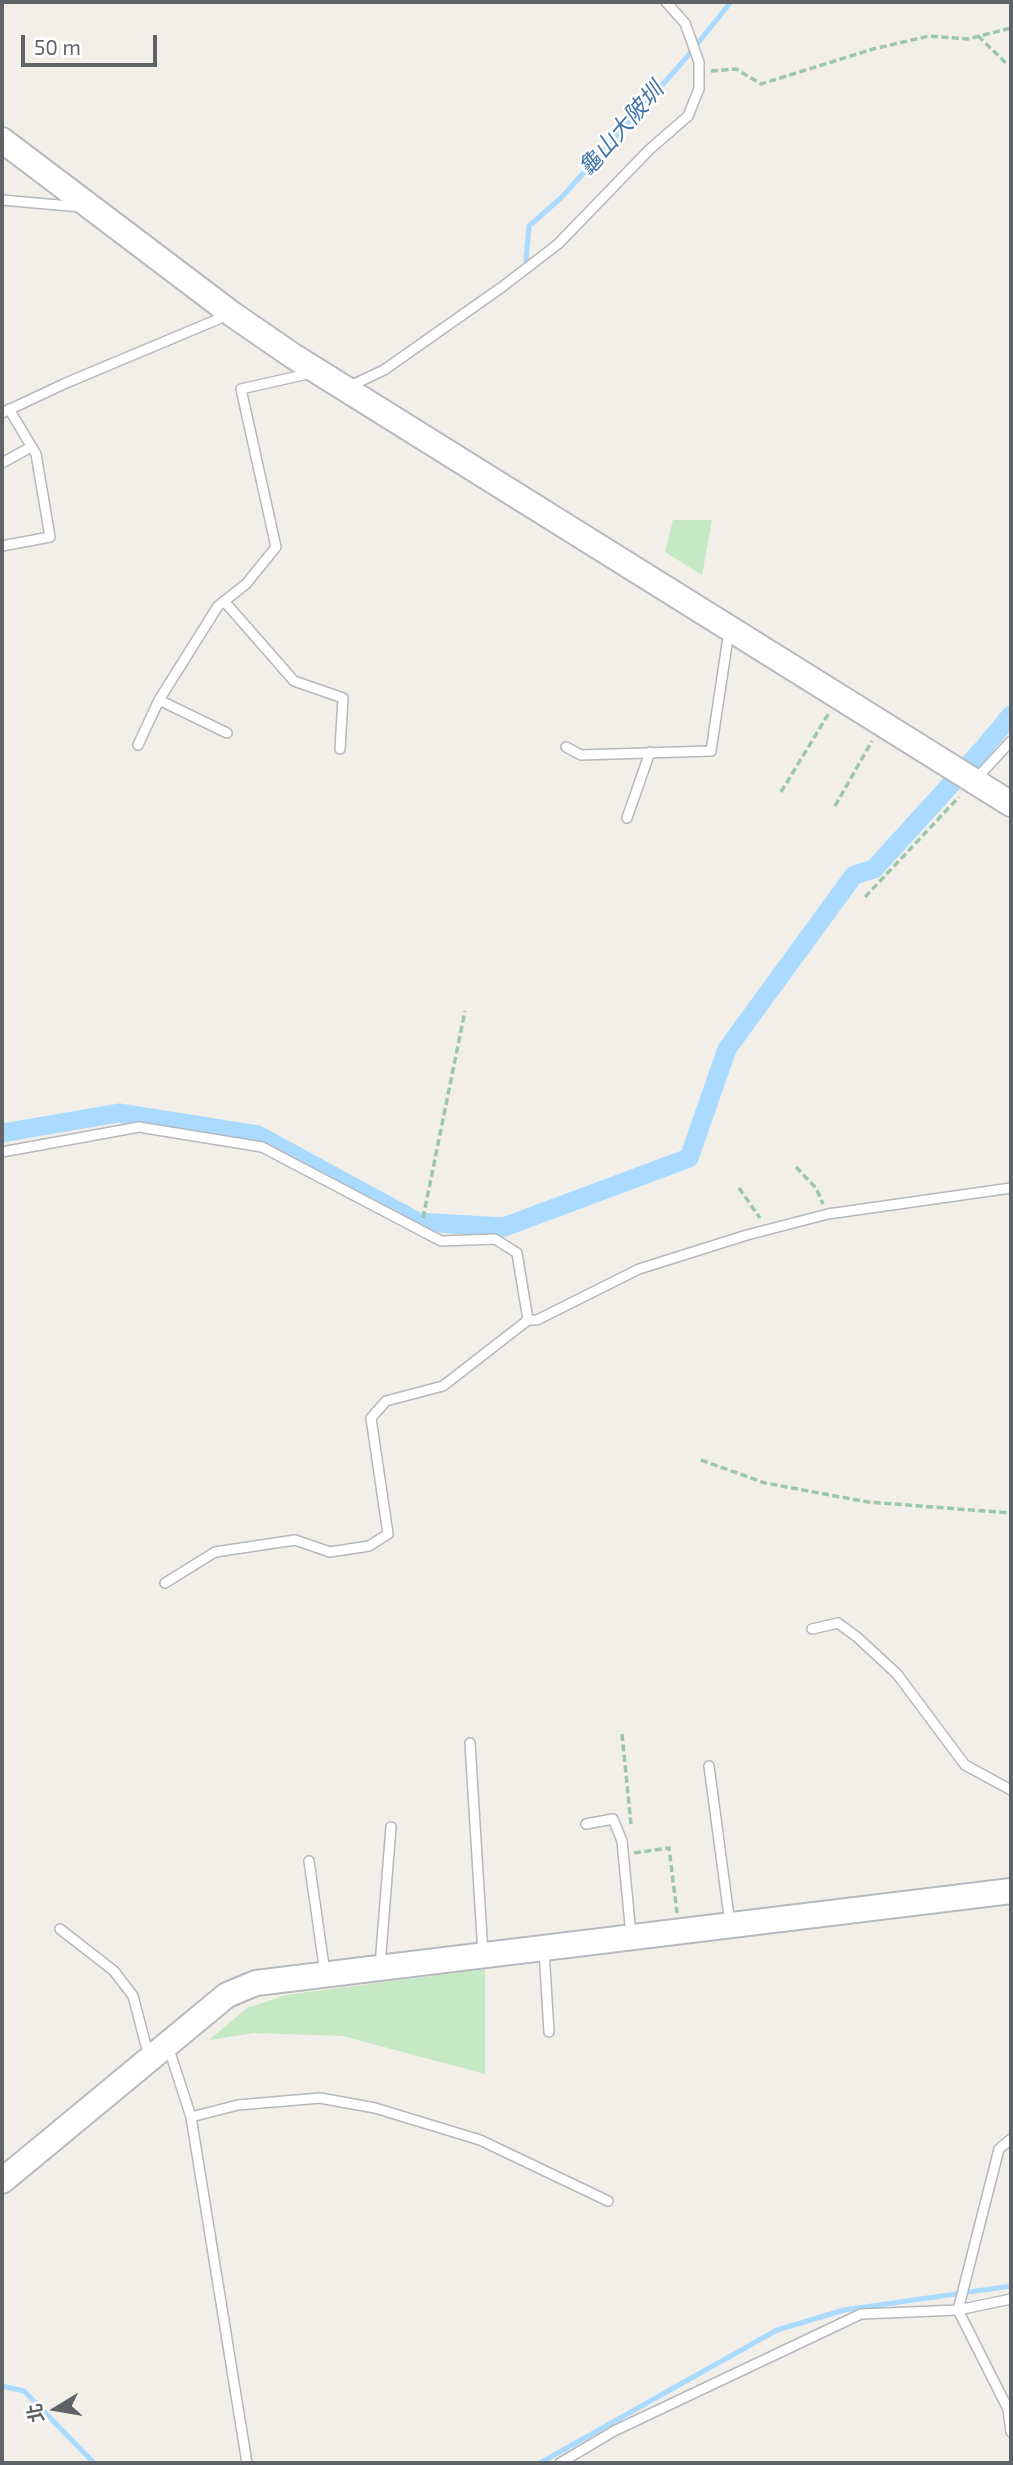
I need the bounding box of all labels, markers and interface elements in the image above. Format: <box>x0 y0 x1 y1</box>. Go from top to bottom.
scale bar <box>24 21 161 65</box>
text: 50 m <box>34 34 81 59</box>
water label: 龜山大陂圳 <box>573 77 669 181</box>
north arrow <box>21 2374 91 2444</box>
text: 北 <box>22 2402 48 2425</box>

